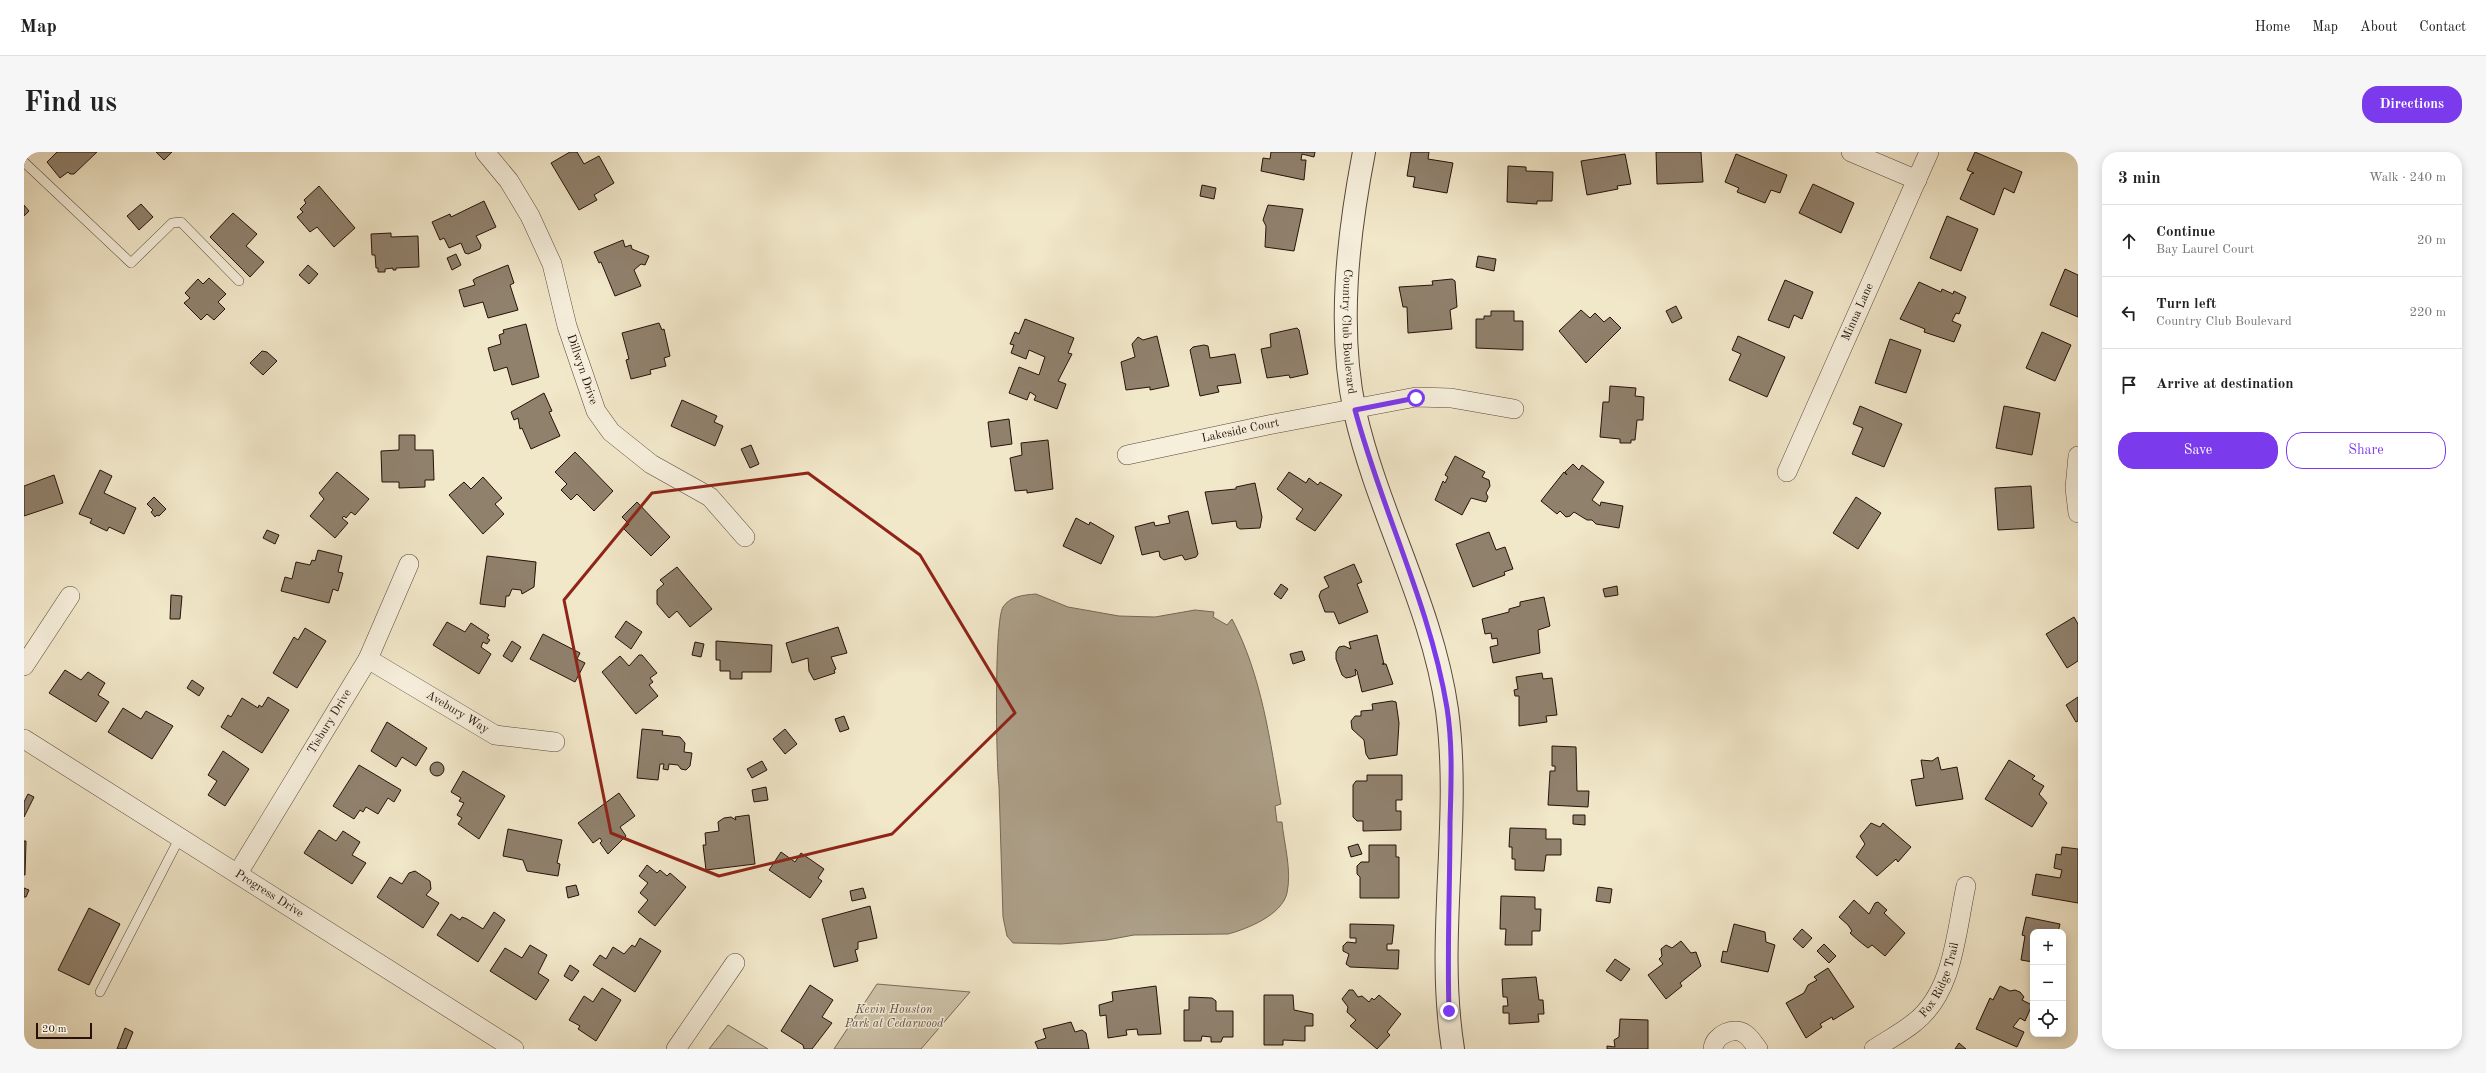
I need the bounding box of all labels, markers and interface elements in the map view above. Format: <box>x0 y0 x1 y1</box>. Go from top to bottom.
text: Map <box>20 18 57 37</box>
text: Home <box>2255 20 2290 34</box>
text: Map <box>2312 20 2338 34</box>
text: About <box>2360 20 2397 34</box>
text: Contact <box>2419 20 2466 34</box>
button: Directions <box>2362 86 2462 123</box>
text: Find us <box>24 90 117 118</box>
text: 3 min <box>2118 170 2161 187</box>
text: Walk · 240 m <box>2369 171 2446 184</box>
text: Continue <box>2156 225 2215 240</box>
icon: ahead <box>2118 230 2140 252</box>
text: 20 m <box>2417 234 2446 247</box>
text: Bay Laurel Court <box>2156 243 2254 256</box>
street label: Country Club Boulevard <box>1340 269 1358 395</box>
street label: Minna Lane <box>1840 281 1876 343</box>
text: Turn left <box>2156 297 2216 312</box>
icon: left <box>2118 302 2140 324</box>
text: 220 m <box>2409 306 2446 319</box>
text: Country Club Boulevard <box>2156 315 2292 328</box>
street label: Dillwyn Drive <box>564 333 600 407</box>
icon: arrive <box>2118 374 2140 396</box>
text: Arrive at destination <box>2156 377 2294 392</box>
route start <box>1407 389 1425 407</box>
street label: Lakeside Court <box>1201 417 1280 445</box>
button: Save <box>2118 432 2278 469</box>
button: Share <box>2286 432 2446 469</box>
street label: Tisbury Drive <box>306 687 354 756</box>
street label: Avebury Way <box>424 689 491 736</box>
street label: Progress Drive <box>233 868 306 920</box>
map controls <box>2030 929 2066 1037</box>
button: + <box>2030 929 2066 965</box>
street label: Fox Ridge Trail <box>1917 941 1961 1020</box>
button: − <box>2030 965 2066 1001</box>
button: locate <box>2030 1001 2066 1037</box>
route end <box>1440 1002 1458 1020</box>
park label: Kevin Houston Park at Cedarwood <box>844 1004 944 1030</box>
scale bar <box>36 1021 92 1040</box>
text: 20 m <box>42 1024 67 1035</box>

